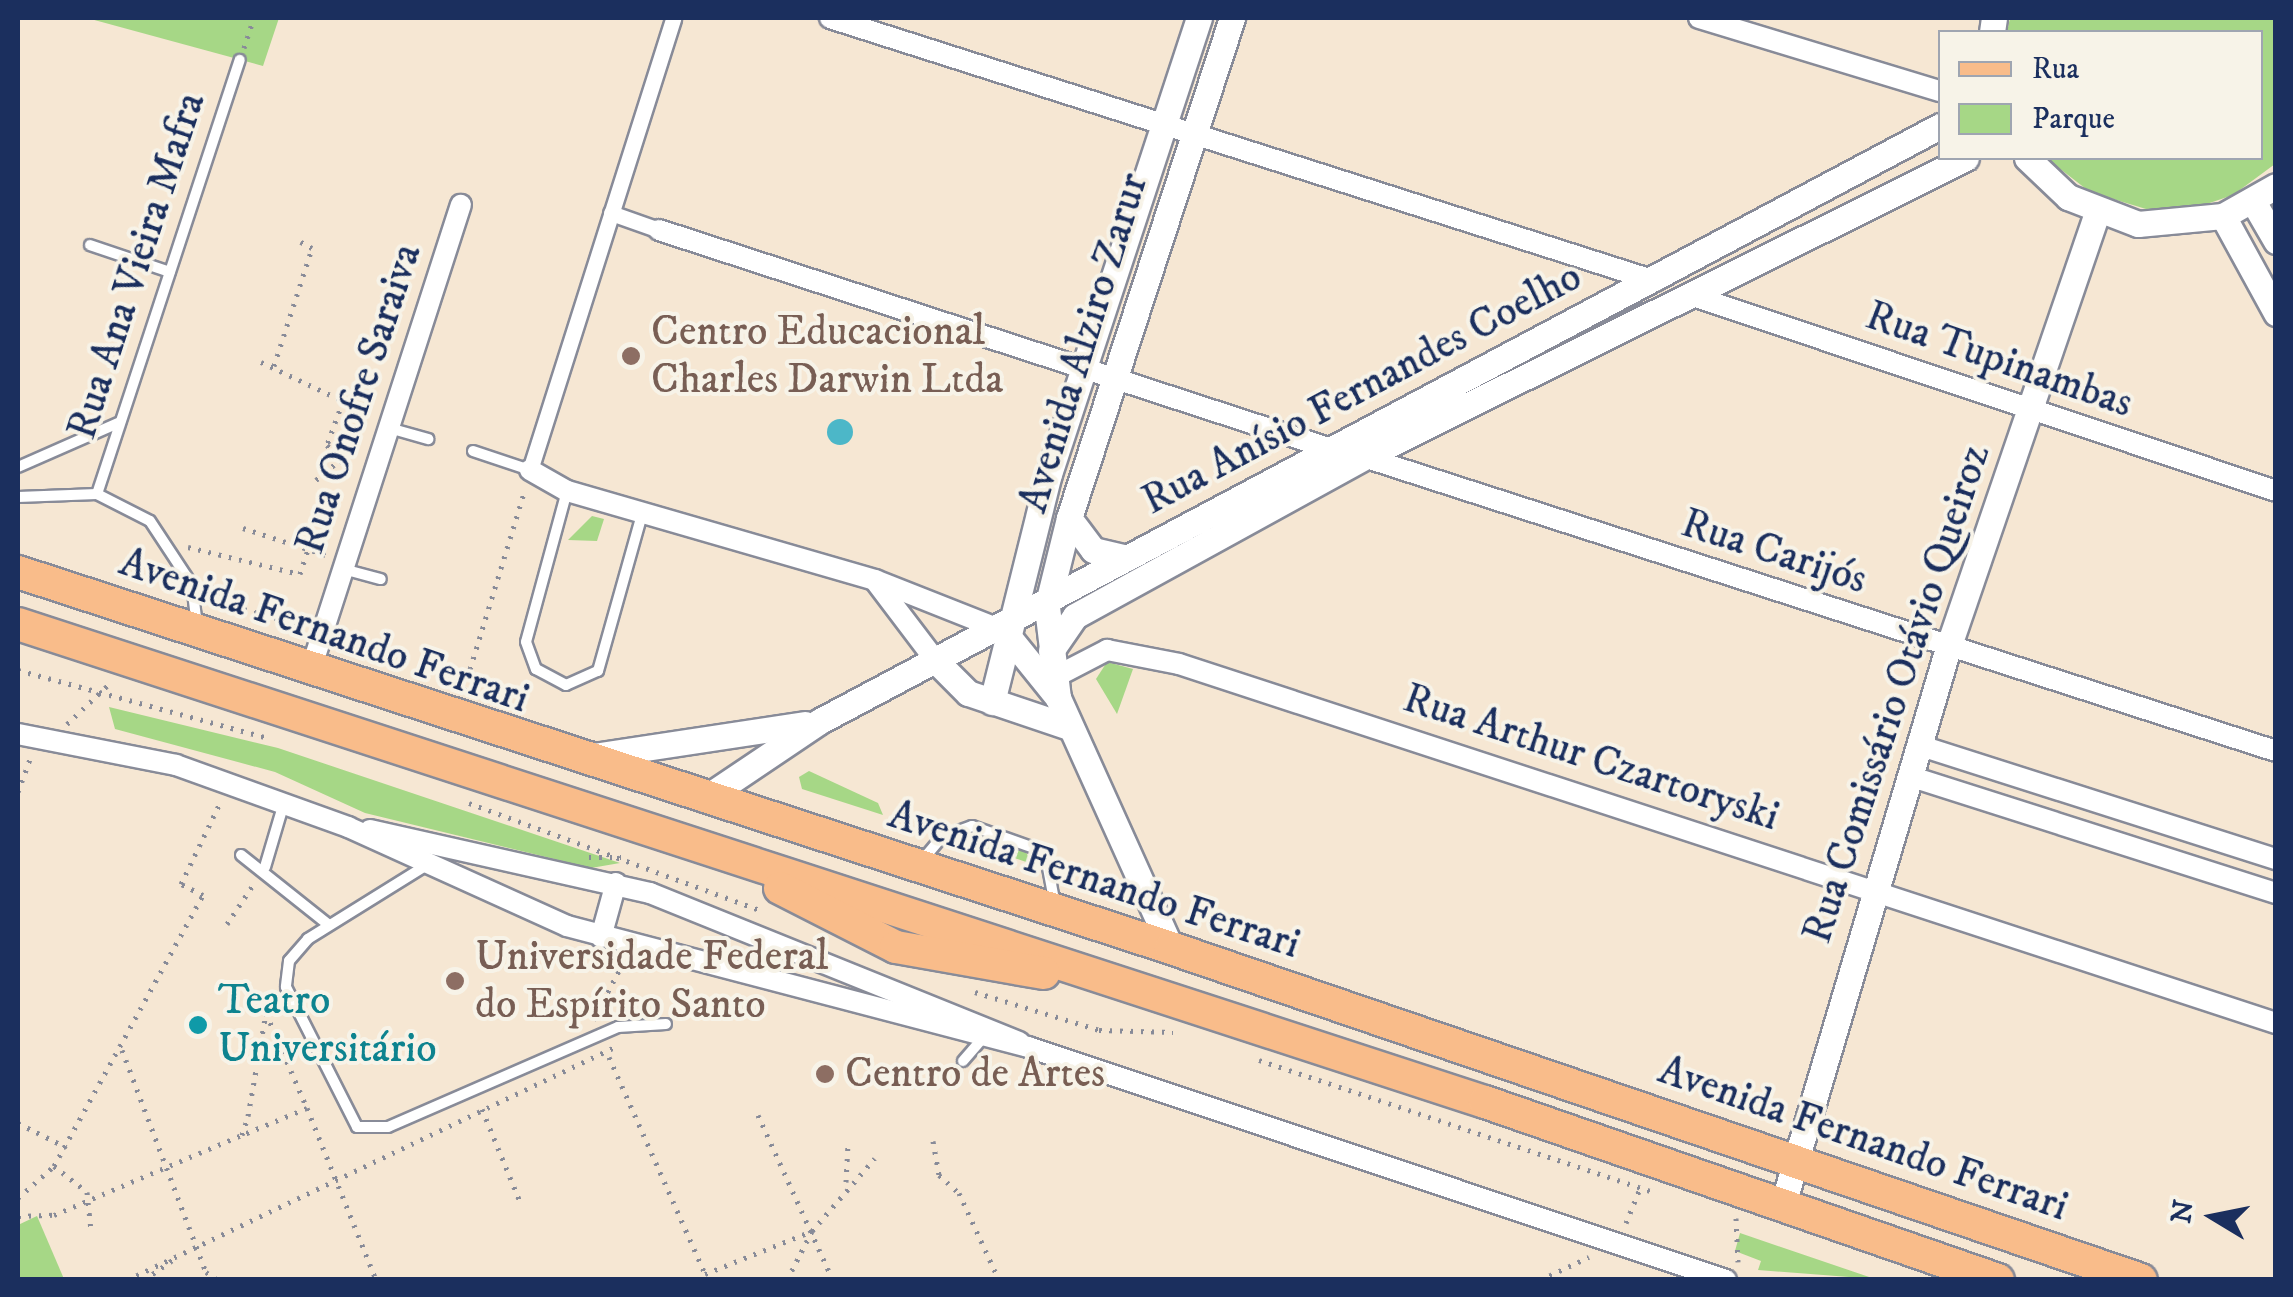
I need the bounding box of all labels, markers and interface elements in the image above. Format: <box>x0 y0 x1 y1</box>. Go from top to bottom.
legend <box>1938 30 2263 160</box>
text: Rua <box>2032 51 2079 88</box>
street label: Rua Ana Vieira Mafra <box>57 86 217 446</box>
text: Parque <box>2032 101 2115 138</box>
street label: Avenida Alziro Zarur <box>1008 167 1160 519</box>
street label: Rua Onofre Saraiva <box>285 238 433 560</box>
street label: Rua Anísio Fernandes Coelho <box>1134 252 1590 526</box>
street label: Rua Tupinambas <box>1859 291 2139 429</box>
place label: Centro Educacional Charles Darwin Ltda <box>651 307 1003 406</box>
marker: Centro Educacional Charles Darwin Ltda <box>620 345 642 367</box>
street label: Rua Comissário Otávio Queiroz <box>1793 438 2001 950</box>
street label: Rua Carijós <box>1675 498 1873 606</box>
street label: Avenida Fernando Ferrari <box>113 537 535 725</box>
street label: Rua Arthur Czartoryski <box>1397 673 1785 843</box>
street label: Avenida Fernando Ferrari <box>882 790 1306 970</box>
place label: Universidade Federal do Espírito Santo <box>475 932 828 1030</box>
marker: Universidade Federal do Espírito Santo <box>444 970 466 992</box>
place label: Teatro Universitário <box>218 976 437 1074</box>
marker: Teatro Universitário <box>187 1014 209 1036</box>
street label: Avenida Fernando Ferrari <box>1652 1045 2074 1233</box>
place label: Centro de Artes <box>845 1049 1105 1099</box>
marker: Centro de Artes <box>814 1063 836 1085</box>
north arrow <box>2163 1167 2263 1267</box>
text: N <box>2164 1197 2202 1226</box>

